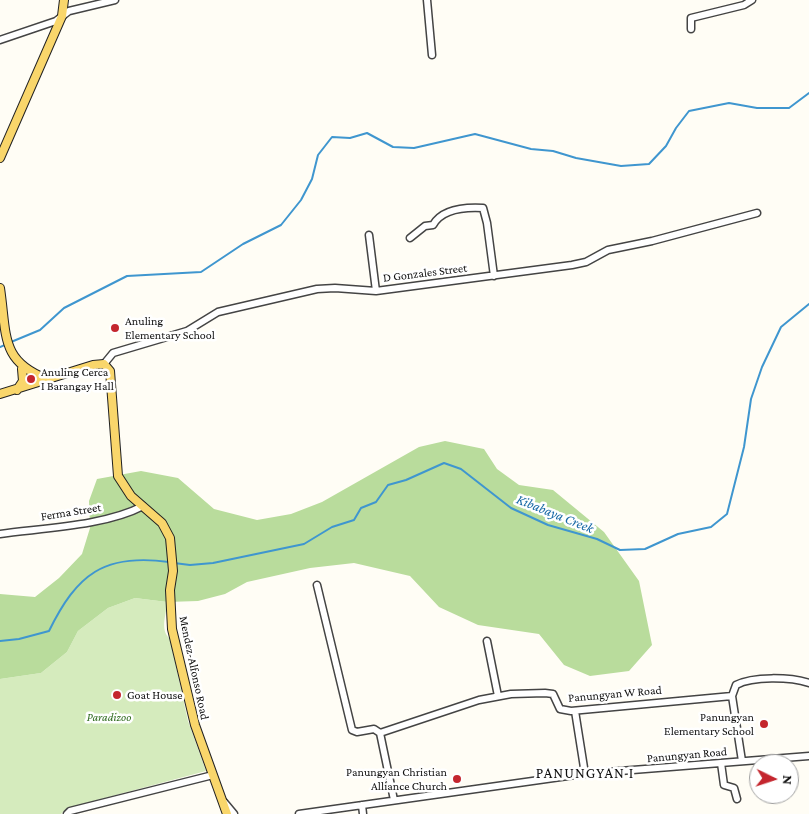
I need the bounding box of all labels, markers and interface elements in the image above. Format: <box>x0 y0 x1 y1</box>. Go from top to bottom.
street label: D Gonzales Street <box>382 261 468 285</box>
place label: Anuling Elementary School <box>125 314 215 342</box>
marker: Anuling Elementary School <box>109 322 121 334</box>
place label: Anuling Cerca I Barangay Hall <box>41 365 114 393</box>
marker: Anuling Cerca I Barangay Hall <box>25 373 37 385</box>
water label: Kibabaya Creek <box>514 491 596 537</box>
street label: Ferma Street <box>40 500 102 524</box>
street label: Mendez-Alfonso Road <box>176 615 212 721</box>
street label: Panungyan W Road <box>568 683 662 705</box>
place label: Goat House <box>127 688 182 702</box>
marker: Goat House <box>111 689 123 701</box>
park label: Paradizoo <box>87 710 131 724</box>
place label: Panungyan Elementary School <box>664 710 754 738</box>
marker: Panungyan Elementary School <box>758 718 770 730</box>
street label: Panungyan Road <box>646 744 728 766</box>
north arrow <box>749 754 799 804</box>
district label: PANUNGYAN I <box>534 764 636 782</box>
place label: Panungyan Christian Alliance Church <box>346 765 447 793</box>
marker: Panungyan Christian Alliance Church <box>451 773 463 785</box>
text: N <box>780 775 796 785</box>

